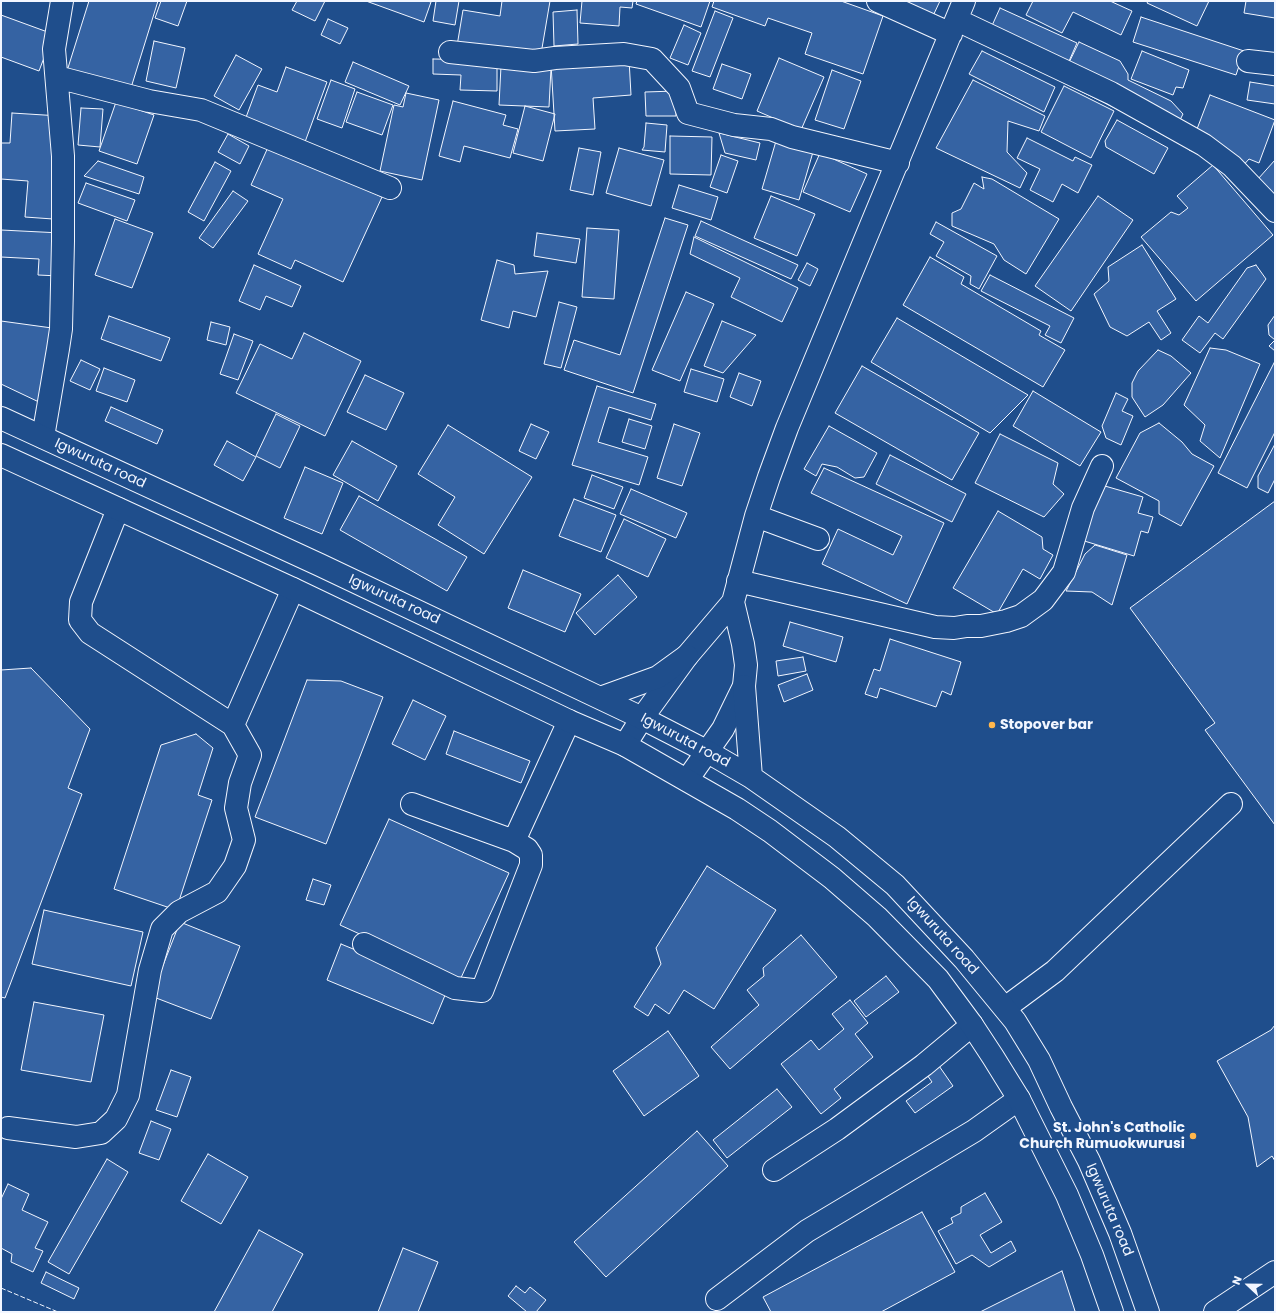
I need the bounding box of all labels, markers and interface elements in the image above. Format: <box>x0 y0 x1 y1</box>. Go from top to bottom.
street label: Igwuruta road <box>52 435 148 493</box>
street label: Igwuruta road <box>346 571 442 629</box>
street label: Igwuruta road <box>637 710 733 772</box>
place label: Stopover bar <box>1000 717 1093 733</box>
marker: Stopover bar <box>987 720 997 730</box>
street label: Igwuruta road <box>903 894 981 978</box>
place label: St. John's Catholic Church Rumuokwurusi <box>1019 1120 1185 1152</box>
marker: St. John's Catholic Church Rumuokwurusi <box>1188 1131 1198 1141</box>
street label: Igwuruta road <box>1082 1161 1136 1259</box>
north arrow <box>1228 1265 1268 1305</box>
text: N <box>1228 1274 1246 1287</box>

